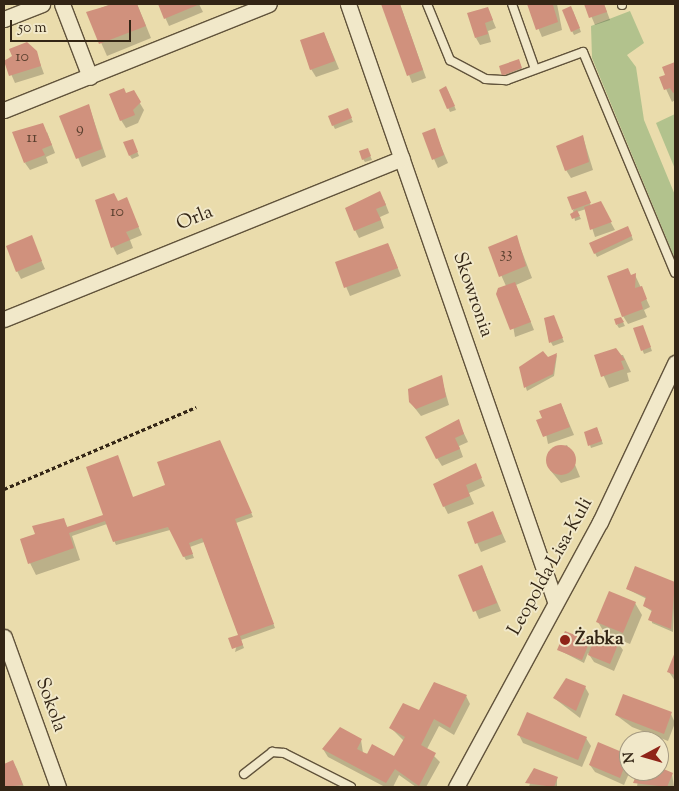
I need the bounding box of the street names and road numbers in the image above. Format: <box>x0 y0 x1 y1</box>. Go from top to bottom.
street label: Orla <box>173 201 217 237</box>
street label: Skowronia <box>447 250 497 340</box>
street label: Leopolda Lisa-Kuli <box>504 494 598 640</box>
street label: Sokola <box>30 675 70 735</box>

